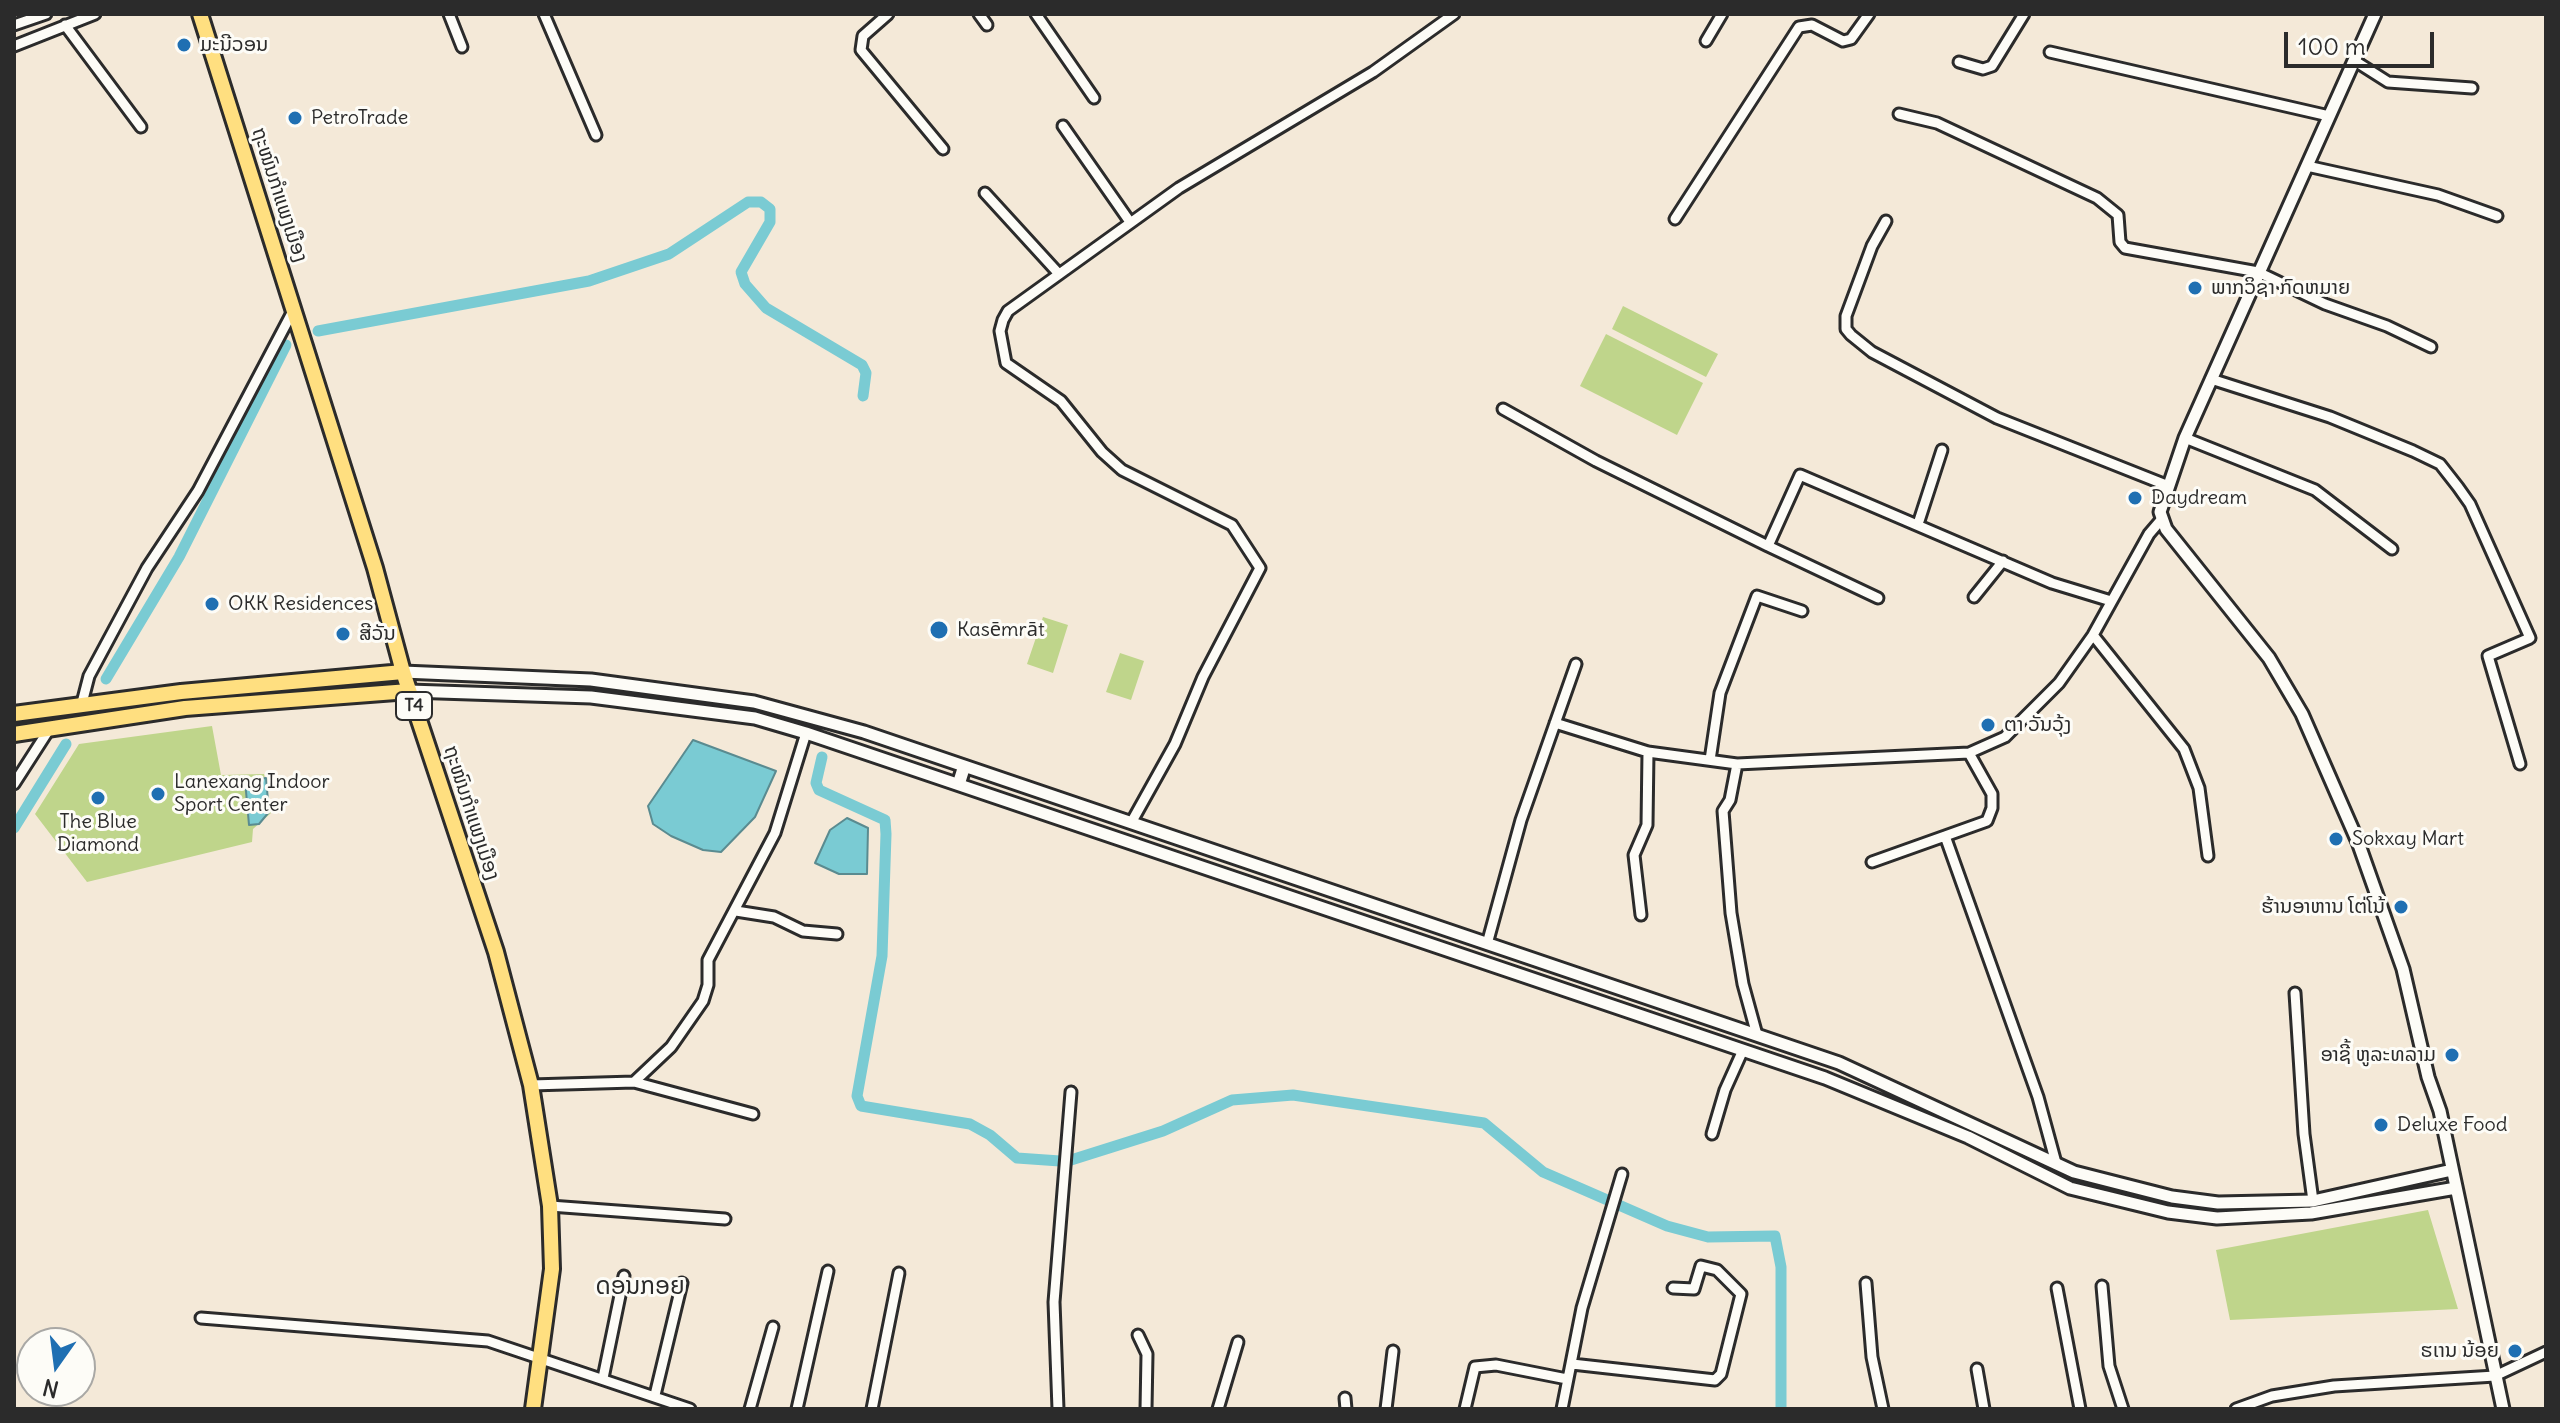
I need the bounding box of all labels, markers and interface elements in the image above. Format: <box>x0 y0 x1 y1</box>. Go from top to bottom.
scale bar <box>2288 16 2438 66</box>
text: 100 m <box>2298 31 2366 61</box>
place label: ມະນີວອນ <box>200 33 268 57</box>
marker: ມະນີວອນ <box>175 36 193 54</box>
place label: PetroTrade <box>311 106 408 130</box>
marker: PetroTrade <box>286 109 304 127</box>
street label: ຖະໜົນກຳແພງເມືອງ <box>246 125 312 265</box>
place label: ພາກວິຊາ ກົດຫມາຍ <box>2211 276 2350 300</box>
marker: ພາກວິຊາ ກົດຫມາຍ <box>2186 279 2204 297</box>
place label: Daydream <box>2151 486 2247 510</box>
marker: Daydream <box>2126 489 2144 507</box>
place label: OKK Residences <box>228 592 373 616</box>
marker: OKK Residences <box>203 595 221 613</box>
place label: Kasēmrāt <box>957 618 1045 642</box>
marker: Kasēmrāt <box>928 619 950 641</box>
place label: ສີວັນ <box>359 622 396 646</box>
marker: ສີວັນ <box>334 625 352 643</box>
road number: T4 <box>396 692 432 720</box>
place label: ຕາ ວັນວຸ້ງ <box>2004 713 2071 737</box>
marker: ຕາ ວັນວຸ້ງ <box>1979 716 1997 734</box>
street label: ຖະໜົນກຳແພງເມືອງ <box>438 743 504 883</box>
place label: Lanexang Indoor Sport Center <box>174 770 330 817</box>
marker: Lanexang Indoor Sport Center <box>149 785 167 803</box>
marker: The Blue Diamond <box>89 789 107 807</box>
place label: The Blue Diamond <box>57 810 139 857</box>
place label: Sokxay Mart <box>2352 827 2464 851</box>
marker: Sokxay Mart <box>2327 830 2345 848</box>
place label: ຮ້ານອາຫານ ໂຕ່ໂນ້ <box>2261 895 2385 919</box>
marker: ຮ້ານອາຫານ ໂຕ່ໂນ້ <box>2392 898 2410 916</box>
place label: ອາຊີ້ ຫູລະທລາມ <box>2320 1043 2436 1067</box>
marker: ອາຊີ້ ຫູລະທລາມ <box>2443 1046 2461 1064</box>
place label: Deluxe Food <box>2397 1113 2508 1137</box>
marker: Deluxe Food <box>2372 1116 2390 1134</box>
district label: ດອນກອຍ <box>595 1273 685 1301</box>
north arrow <box>16 1327 96 1407</box>
place label: ຮເານ ນ້ອຍ <box>2421 1339 2499 1363</box>
marker: ຮເານ ນ້ອຍ <box>2506 1342 2524 1360</box>
text: N <box>40 1373 61 1404</box>

